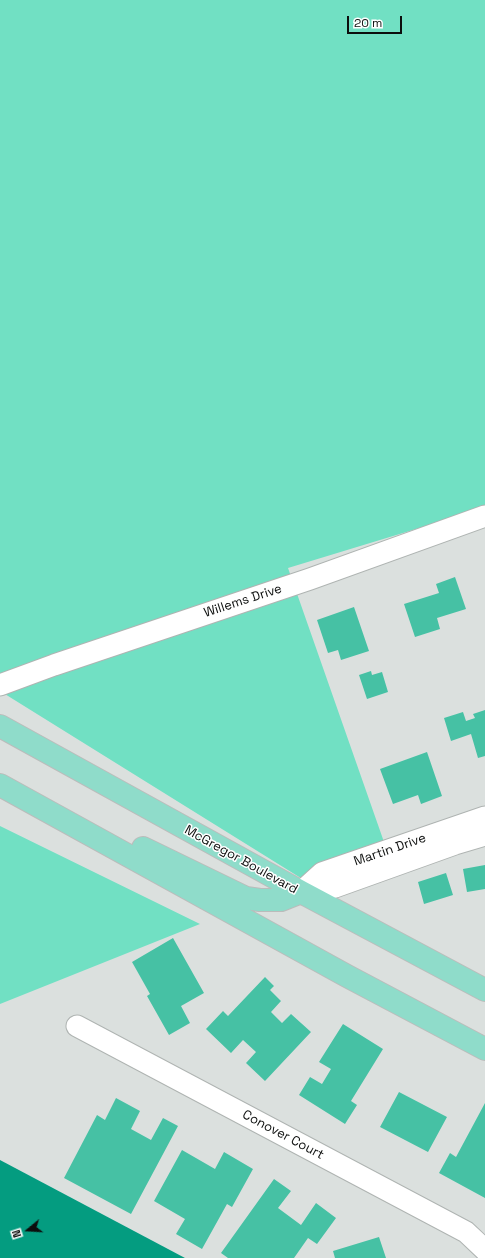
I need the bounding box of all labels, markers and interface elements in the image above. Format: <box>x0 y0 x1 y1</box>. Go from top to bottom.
scale bar <box>349 8 404 34</box>
text: 20 m <box>354 15 382 31</box>
street label: Willems Drive <box>202 581 284 621</box>
street label: McGregor Boulevard <box>182 822 300 898</box>
street label: Martin Drive <box>352 830 428 870</box>
street label: Conover Court <box>240 1107 326 1163</box>
north arrow <box>8 1210 48 1250</box>
text: N <box>9 1228 24 1239</box>

